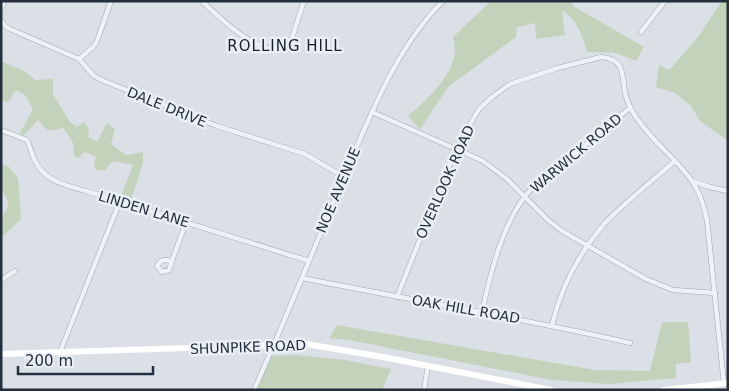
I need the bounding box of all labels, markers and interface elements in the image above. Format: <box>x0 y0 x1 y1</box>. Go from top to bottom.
district label: ROLLING HILL <box>227 37 343 55</box>
street label: DALE DRIVE <box>125 84 209 130</box>
street label: WARWICK ROAD <box>527 110 625 196</box>
street label: OVERLOOK ROAD <box>413 123 477 241</box>
street label: NOE AVENUE <box>313 145 363 235</box>
street label: LINDEN LANE <box>97 188 191 230</box>
street label: OAK HILL ROAD <box>411 292 521 326</box>
street label: SHUNPIKE ROAD <box>190 337 306 357</box>
scale bar <box>18 344 152 376</box>
text: 200 m <box>25 352 73 370</box>

